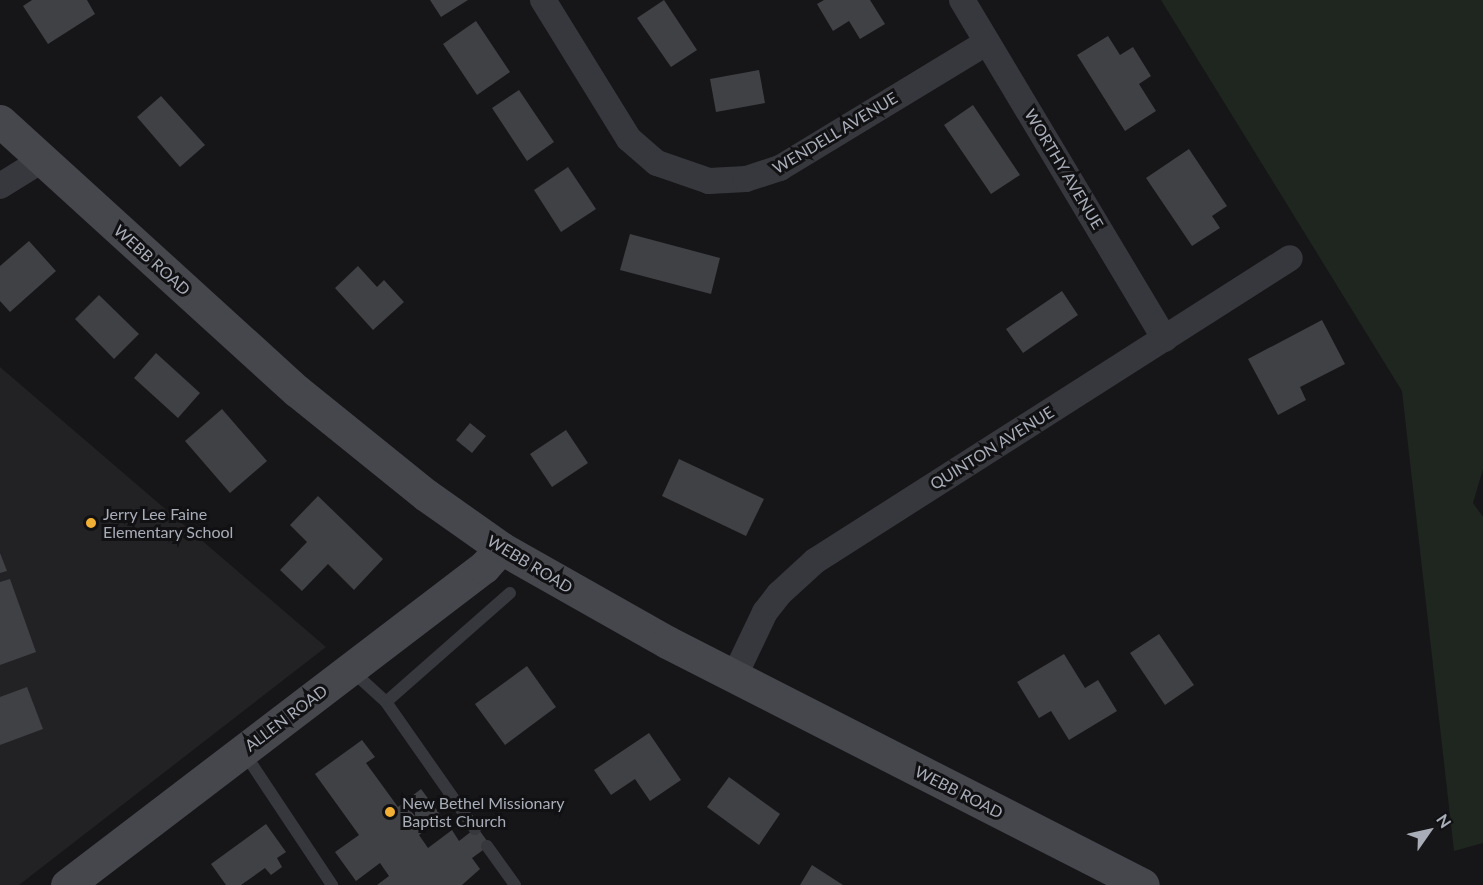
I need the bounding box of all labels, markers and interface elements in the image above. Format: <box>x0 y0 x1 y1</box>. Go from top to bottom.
street label: WENDELL AVENUE <box>769 88 901 178</box>
street label: WORTHY AVENUE <box>1020 105 1108 233</box>
street label: WEBB ROAD <box>110 221 194 299</box>
street label: QUINTON AVENUE <box>926 402 1058 494</box>
place label: Jerry Lee Faine Elementary School <box>103 504 234 542</box>
marker: Jerry Lee Faine Elementary School <box>84 516 98 530</box>
street label: WEBB ROAD <box>484 531 576 597</box>
street label: ALLEN ROAD <box>241 681 331 755</box>
street label: WEBB ROAD <box>912 762 1006 822</box>
place label: New Bethel Missionary Baptist Church <box>402 793 565 831</box>
north arrow <box>1399 801 1459 861</box>
marker: New Bethel Missionary Baptist Church <box>383 805 397 819</box>
text: N <box>1433 810 1456 831</box>

